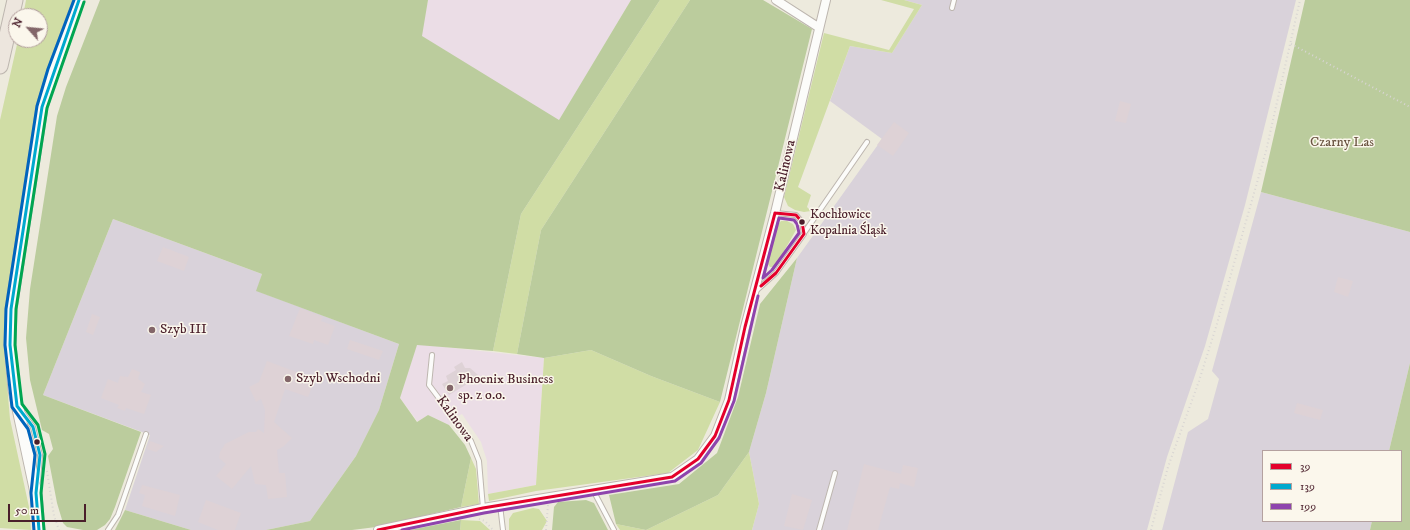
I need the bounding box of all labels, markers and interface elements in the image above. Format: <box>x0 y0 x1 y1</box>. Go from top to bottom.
north arrow <box>8 8 48 48</box>
text: N <box>10 16 26 30</box>
park label: Czarny Las <box>1310 135 1374 151</box>
street label: Kalinowa <box>772 139 800 193</box>
place label: Kochłowice Kopalnia Śląsk <box>810 207 887 238</box>
marker: Kochłowice Kopalnia Śląsk <box>797 217 807 227</box>
place label: Szyb III <box>160 322 207 338</box>
marker: Szyb III <box>147 325 157 335</box>
place label: Szyb Wschodni <box>296 371 380 387</box>
place label: Phoenix Business sp. z o.o. <box>458 372 553 404</box>
marker: Szyb Wschodni <box>283 374 293 384</box>
marker: Phoenix Business sp. z o.o. <box>445 383 455 393</box>
street label: Kalinowa <box>432 393 476 445</box>
unlabelled marker <box>32 437 42 447</box>
legend <box>1262 450 1402 522</box>
text: 39 <box>1300 459 1310 474</box>
text: 139 <box>1300 479 1315 494</box>
scale bar <box>10 496 88 522</box>
text: 199 <box>1300 499 1316 514</box>
text: 50 m <box>15 503 39 518</box>

